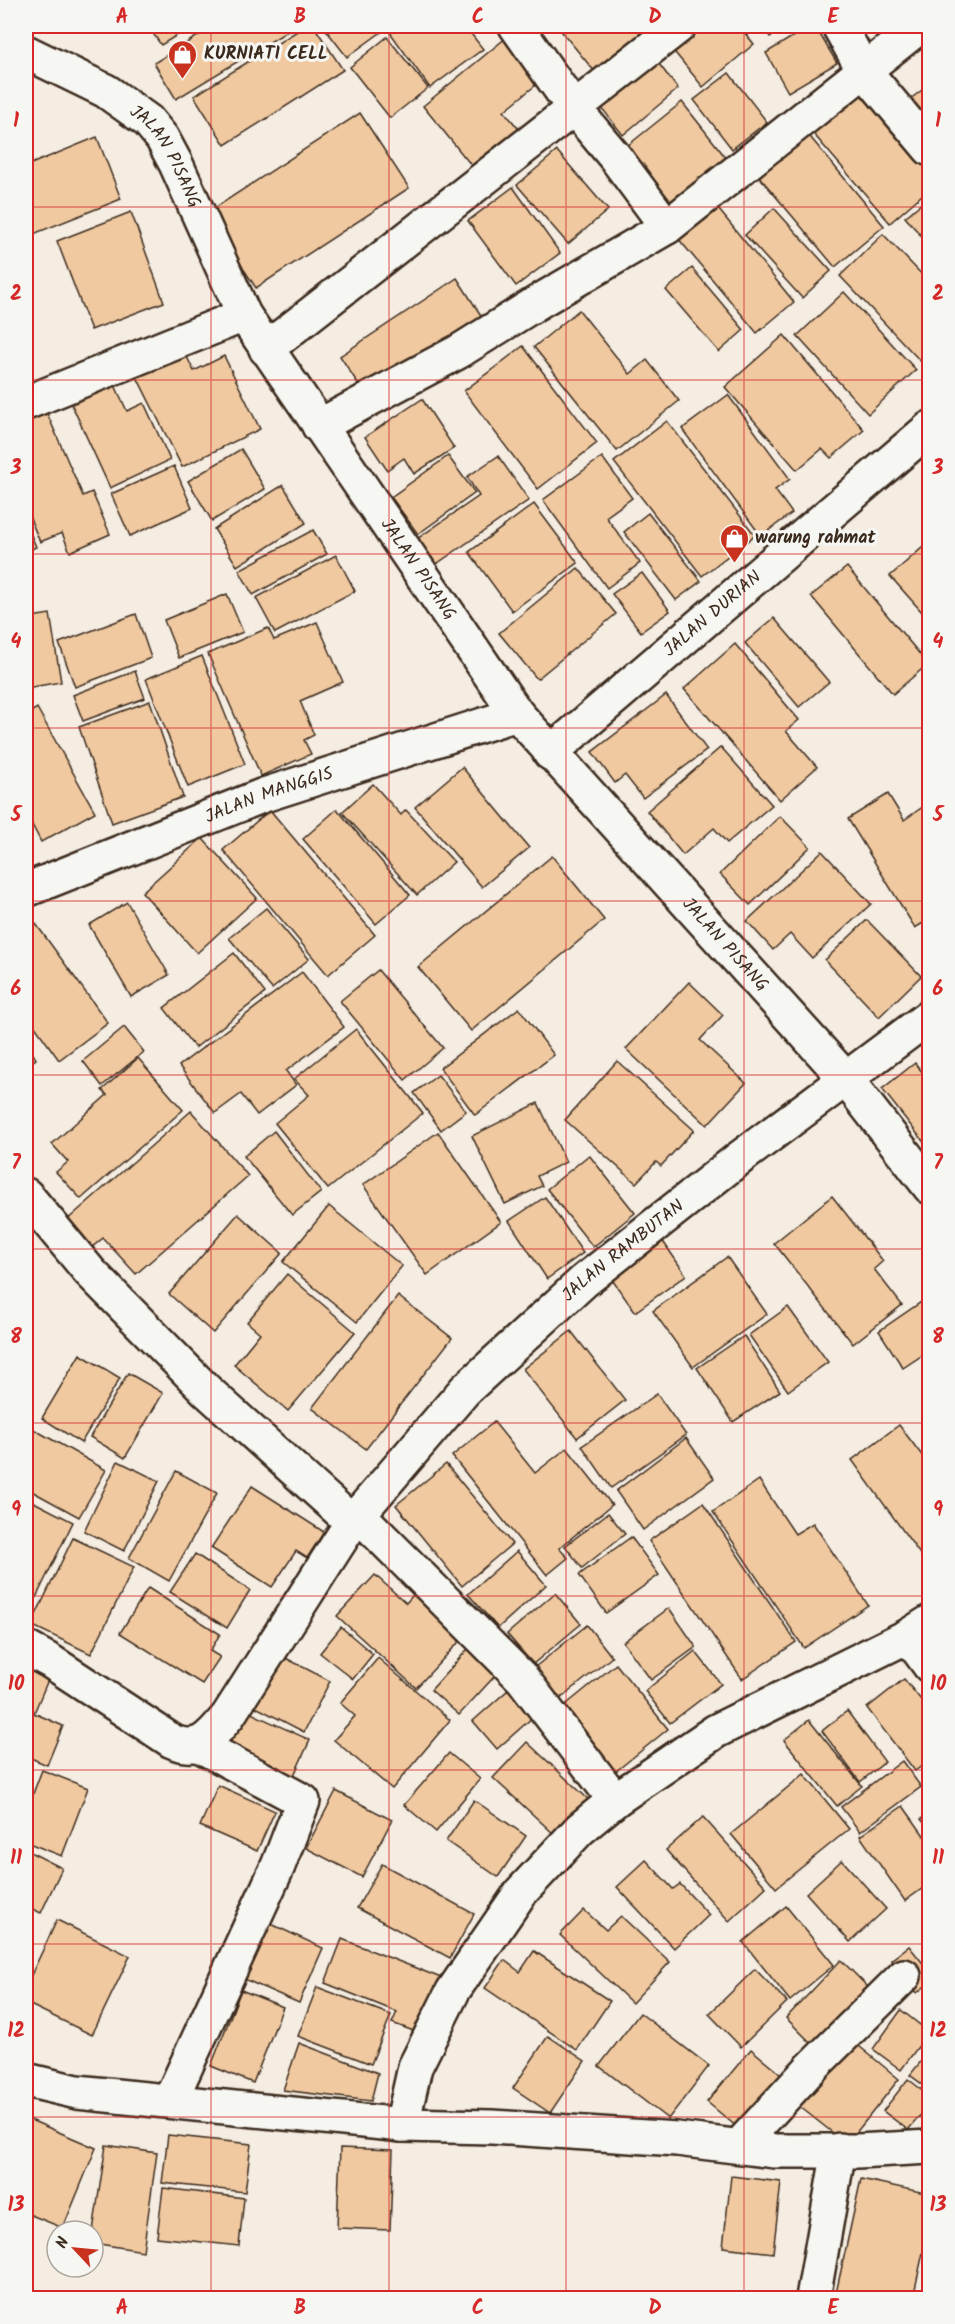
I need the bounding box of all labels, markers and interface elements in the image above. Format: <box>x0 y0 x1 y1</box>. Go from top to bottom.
text: A <box>116 2 128 34</box>
text: B <box>294 2 306 34</box>
text: C <box>472 2 484 34</box>
text: D <box>648 2 662 34</box>
text: E <box>827 2 839 34</box>
shop icon: KURNIATI CELL <box>167 38 199 80</box>
place label: KURNIATI CELL <box>204 40 328 69</box>
street label: JALAN PISANG <box>123 98 209 213</box>
text: 1 <box>13 106 19 138</box>
text: 1 <box>935 106 941 138</box>
text: 2 <box>10 279 22 311</box>
text: 2 <box>932 279 944 311</box>
text: 3 <box>10 453 22 485</box>
text: 3 <box>932 453 944 485</box>
street label: JALAN PISANG <box>373 512 464 627</box>
shop icon: warung rahmat <box>718 522 750 564</box>
place label: warung rahmat <box>755 524 877 553</box>
street label: JALAN DURIAN <box>657 563 768 664</box>
text: 4 <box>11 627 22 659</box>
text: 4 <box>933 627 944 659</box>
street label: JALAN MANGGIS <box>201 759 337 832</box>
text: 5 <box>10 800 23 832</box>
text: 5 <box>932 800 945 832</box>
street label: JALAN PISANG <box>675 891 776 999</box>
text: 6 <box>11 974 22 1006</box>
text: 6 <box>933 974 944 1006</box>
text: 7 <box>11 1148 21 1180</box>
text: 7 <box>933 1148 943 1180</box>
street label: JALAN RAMBUTAN <box>555 1192 691 1309</box>
text: 8 <box>10 1322 22 1354</box>
text: 8 <box>932 1322 944 1354</box>
text: 9 <box>11 1495 21 1527</box>
text: 9 <box>933 1495 943 1527</box>
text: 10 <box>8 1669 25 1701</box>
text: 10 <box>930 1669 947 1701</box>
text: 11 <box>10 1843 22 1875</box>
text: 11 <box>932 1843 944 1875</box>
text: 12 <box>7 2016 25 2048</box>
text: 12 <box>929 2016 947 2048</box>
text: 13 <box>8 2190 25 2222</box>
text: 13 <box>930 2190 947 2222</box>
north arrow <box>45 2219 105 2279</box>
text: N <box>49 2233 76 2253</box>
text: A <box>116 2293 128 2324</box>
text: B <box>294 2293 306 2324</box>
text: C <box>472 2293 484 2324</box>
text: D <box>648 2293 662 2324</box>
text: E <box>827 2293 839 2324</box>

